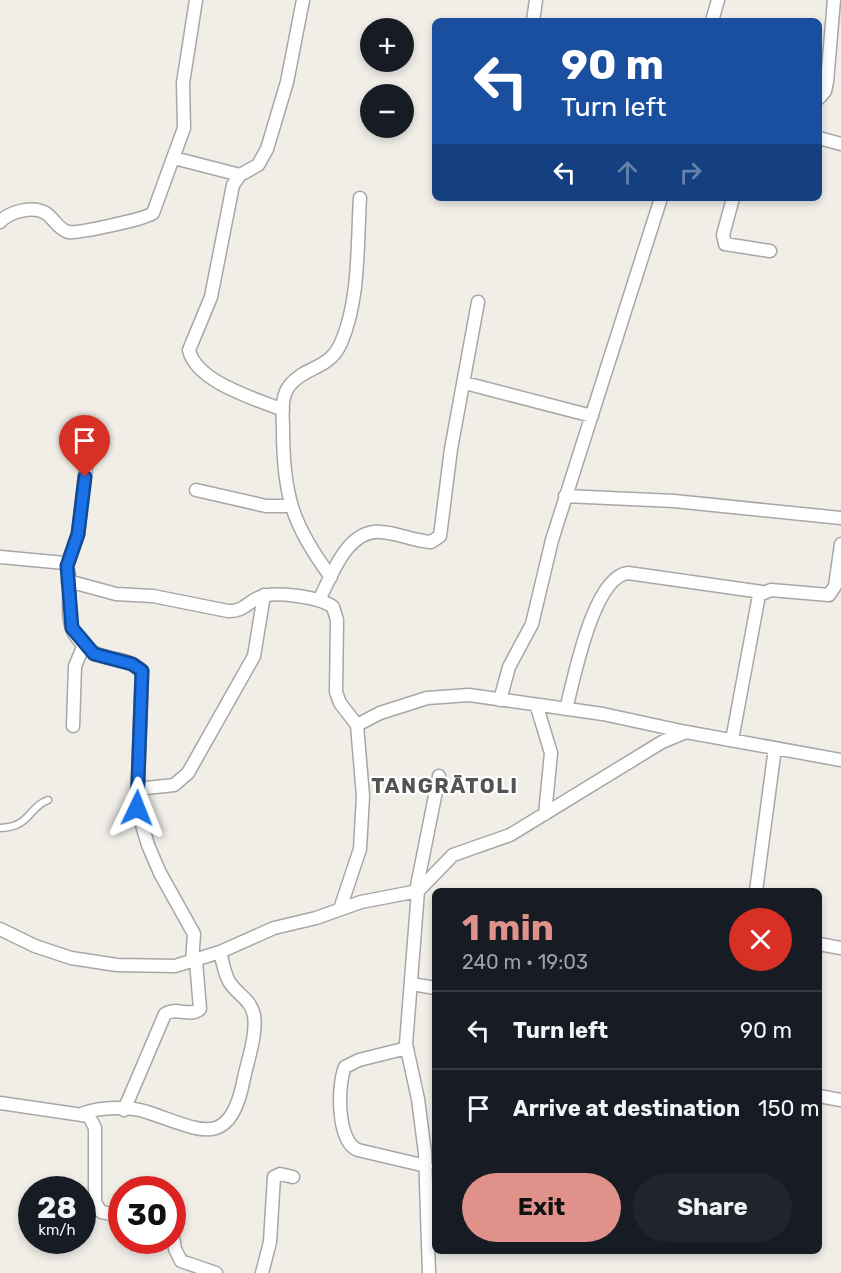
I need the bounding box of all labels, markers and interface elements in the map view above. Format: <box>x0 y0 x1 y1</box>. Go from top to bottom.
map controls <box>360 18 414 138</box>
button: + <box>360 18 414 72</box>
text: 90 m <box>561 40 664 90</box>
icon: left <box>462 42 540 120</box>
button: − <box>360 84 414 138</box>
text: Turn left <box>561 91 666 123</box>
icon: left <box>548 156 581 189</box>
icon: ahead <box>611 156 644 189</box>
icon: right <box>674 156 707 189</box>
pin <box>59 415 110 477</box>
icon: arrive <box>68 424 101 457</box>
district label: TANGRĀTOLI <box>371 773 519 798</box>
position arrow <box>105 776 169 840</box>
text: 1 min <box>462 906 554 949</box>
button: close <box>729 908 792 971</box>
text: 240 m · 19:03 <box>462 950 588 974</box>
icon: left <box>462 1014 495 1047</box>
text: Turn left <box>513 1017 608 1044</box>
text: 90 m <box>740 1017 792 1044</box>
icon: arrive <box>462 1092 495 1125</box>
text: Arrive at destination <box>513 1095 740 1122</box>
text: 150 m <box>758 1095 820 1122</box>
button: Exit <box>462 1173 621 1242</box>
button: Share <box>633 1173 792 1242</box>
speed limit sign: 30 <box>108 1176 186 1254</box>
text: 28 <box>37 1190 77 1226</box>
text: km/h <box>38 1221 76 1239</box>

